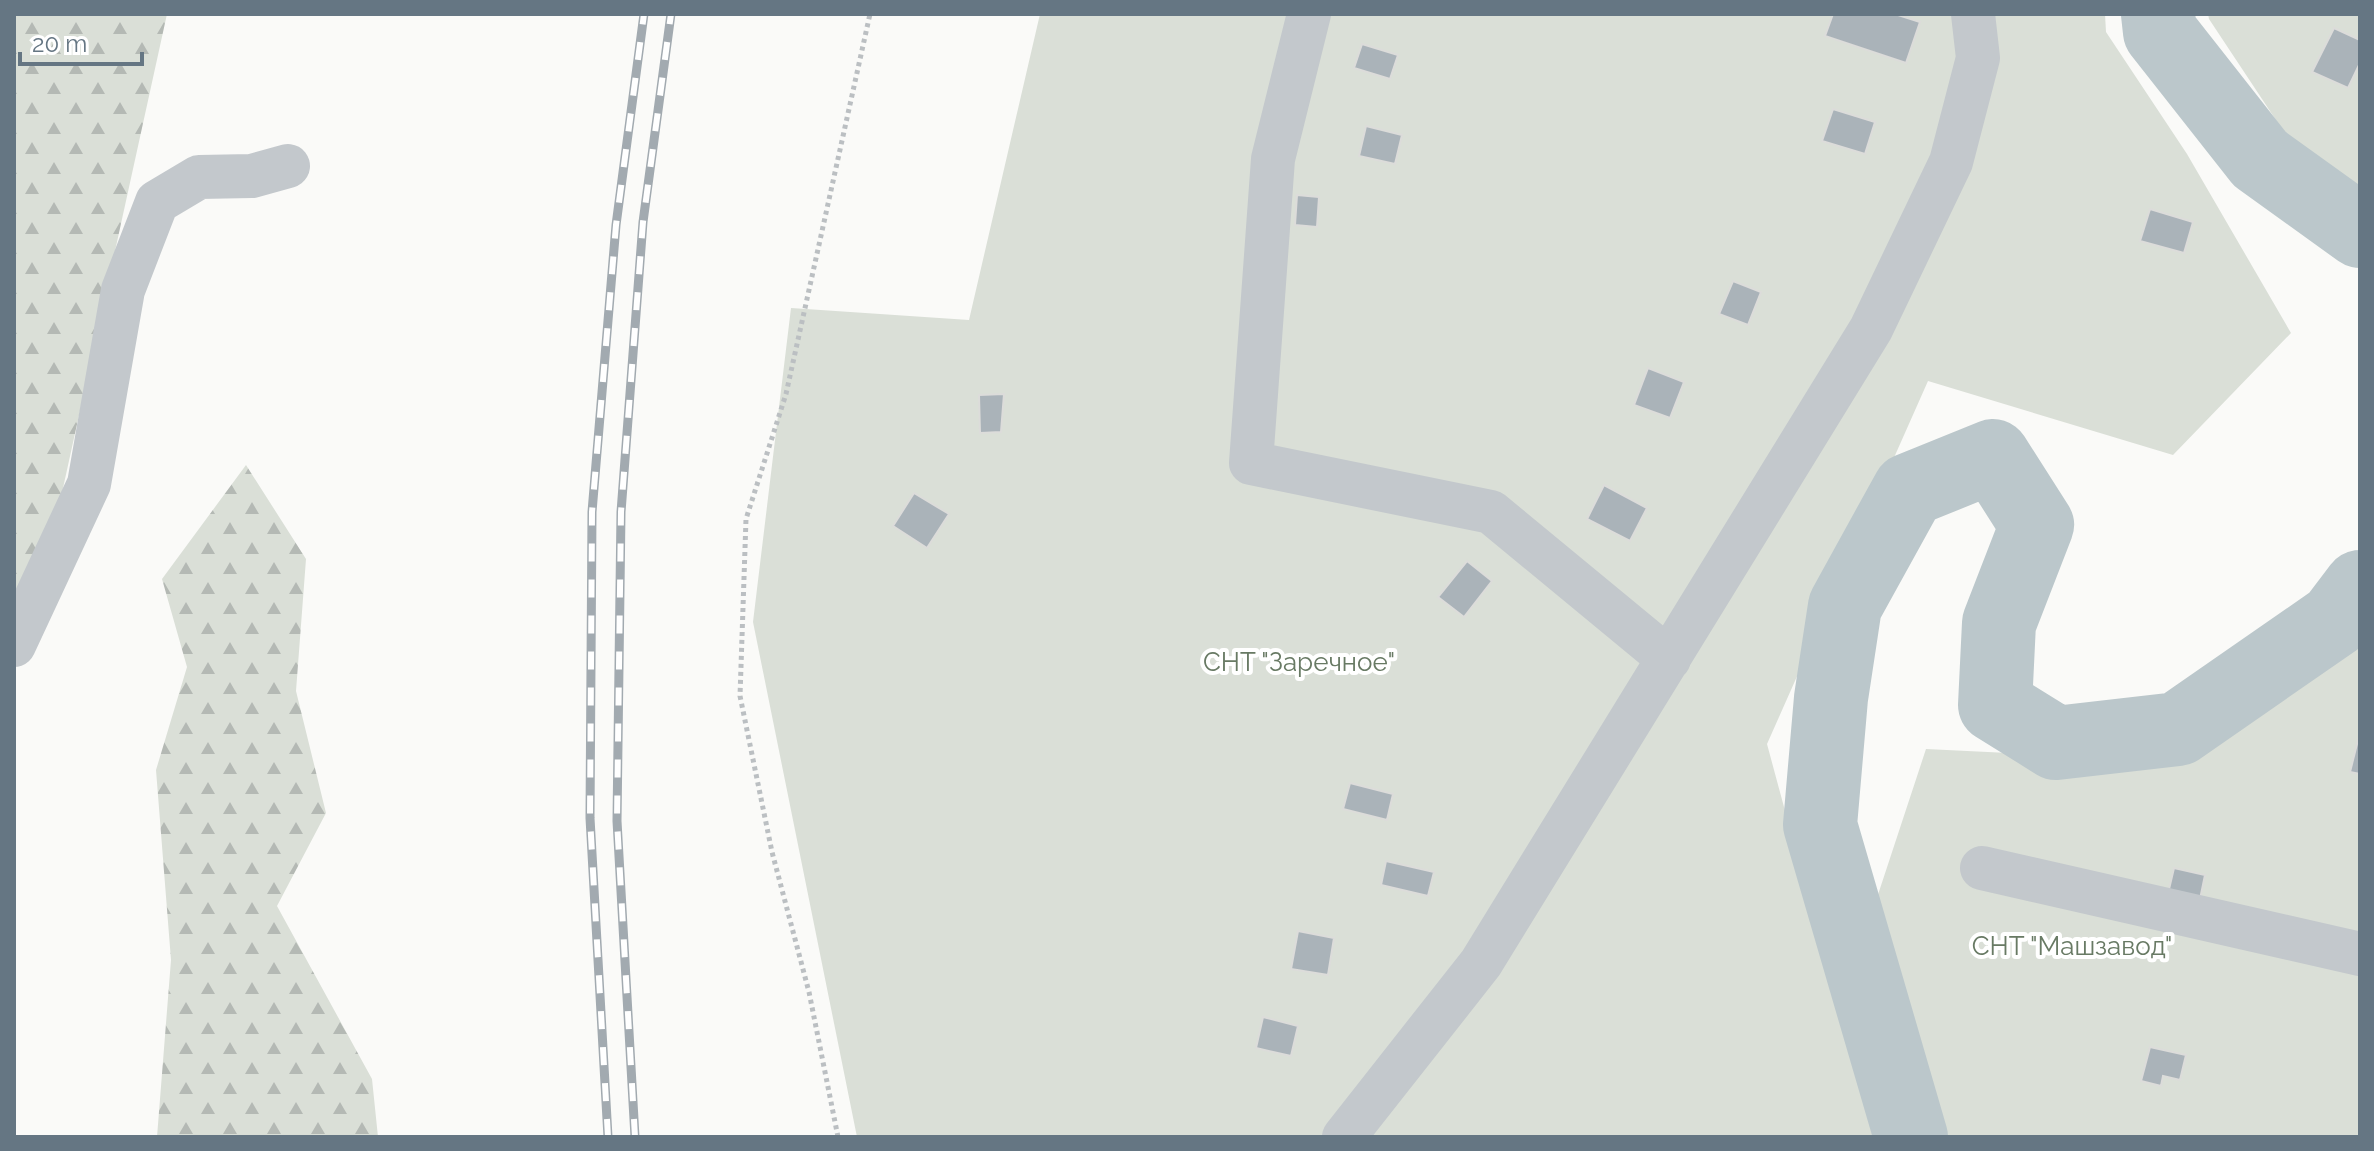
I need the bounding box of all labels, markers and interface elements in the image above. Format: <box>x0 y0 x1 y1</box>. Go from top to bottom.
scale bar <box>20 16 142 66</box>
text: 20 m <box>32 29 87 58</box>
park label: СНТ "Заречное" <box>1203 647 1395 677</box>
park label: СНТ "Машзавод" <box>1972 931 2172 961</box>

